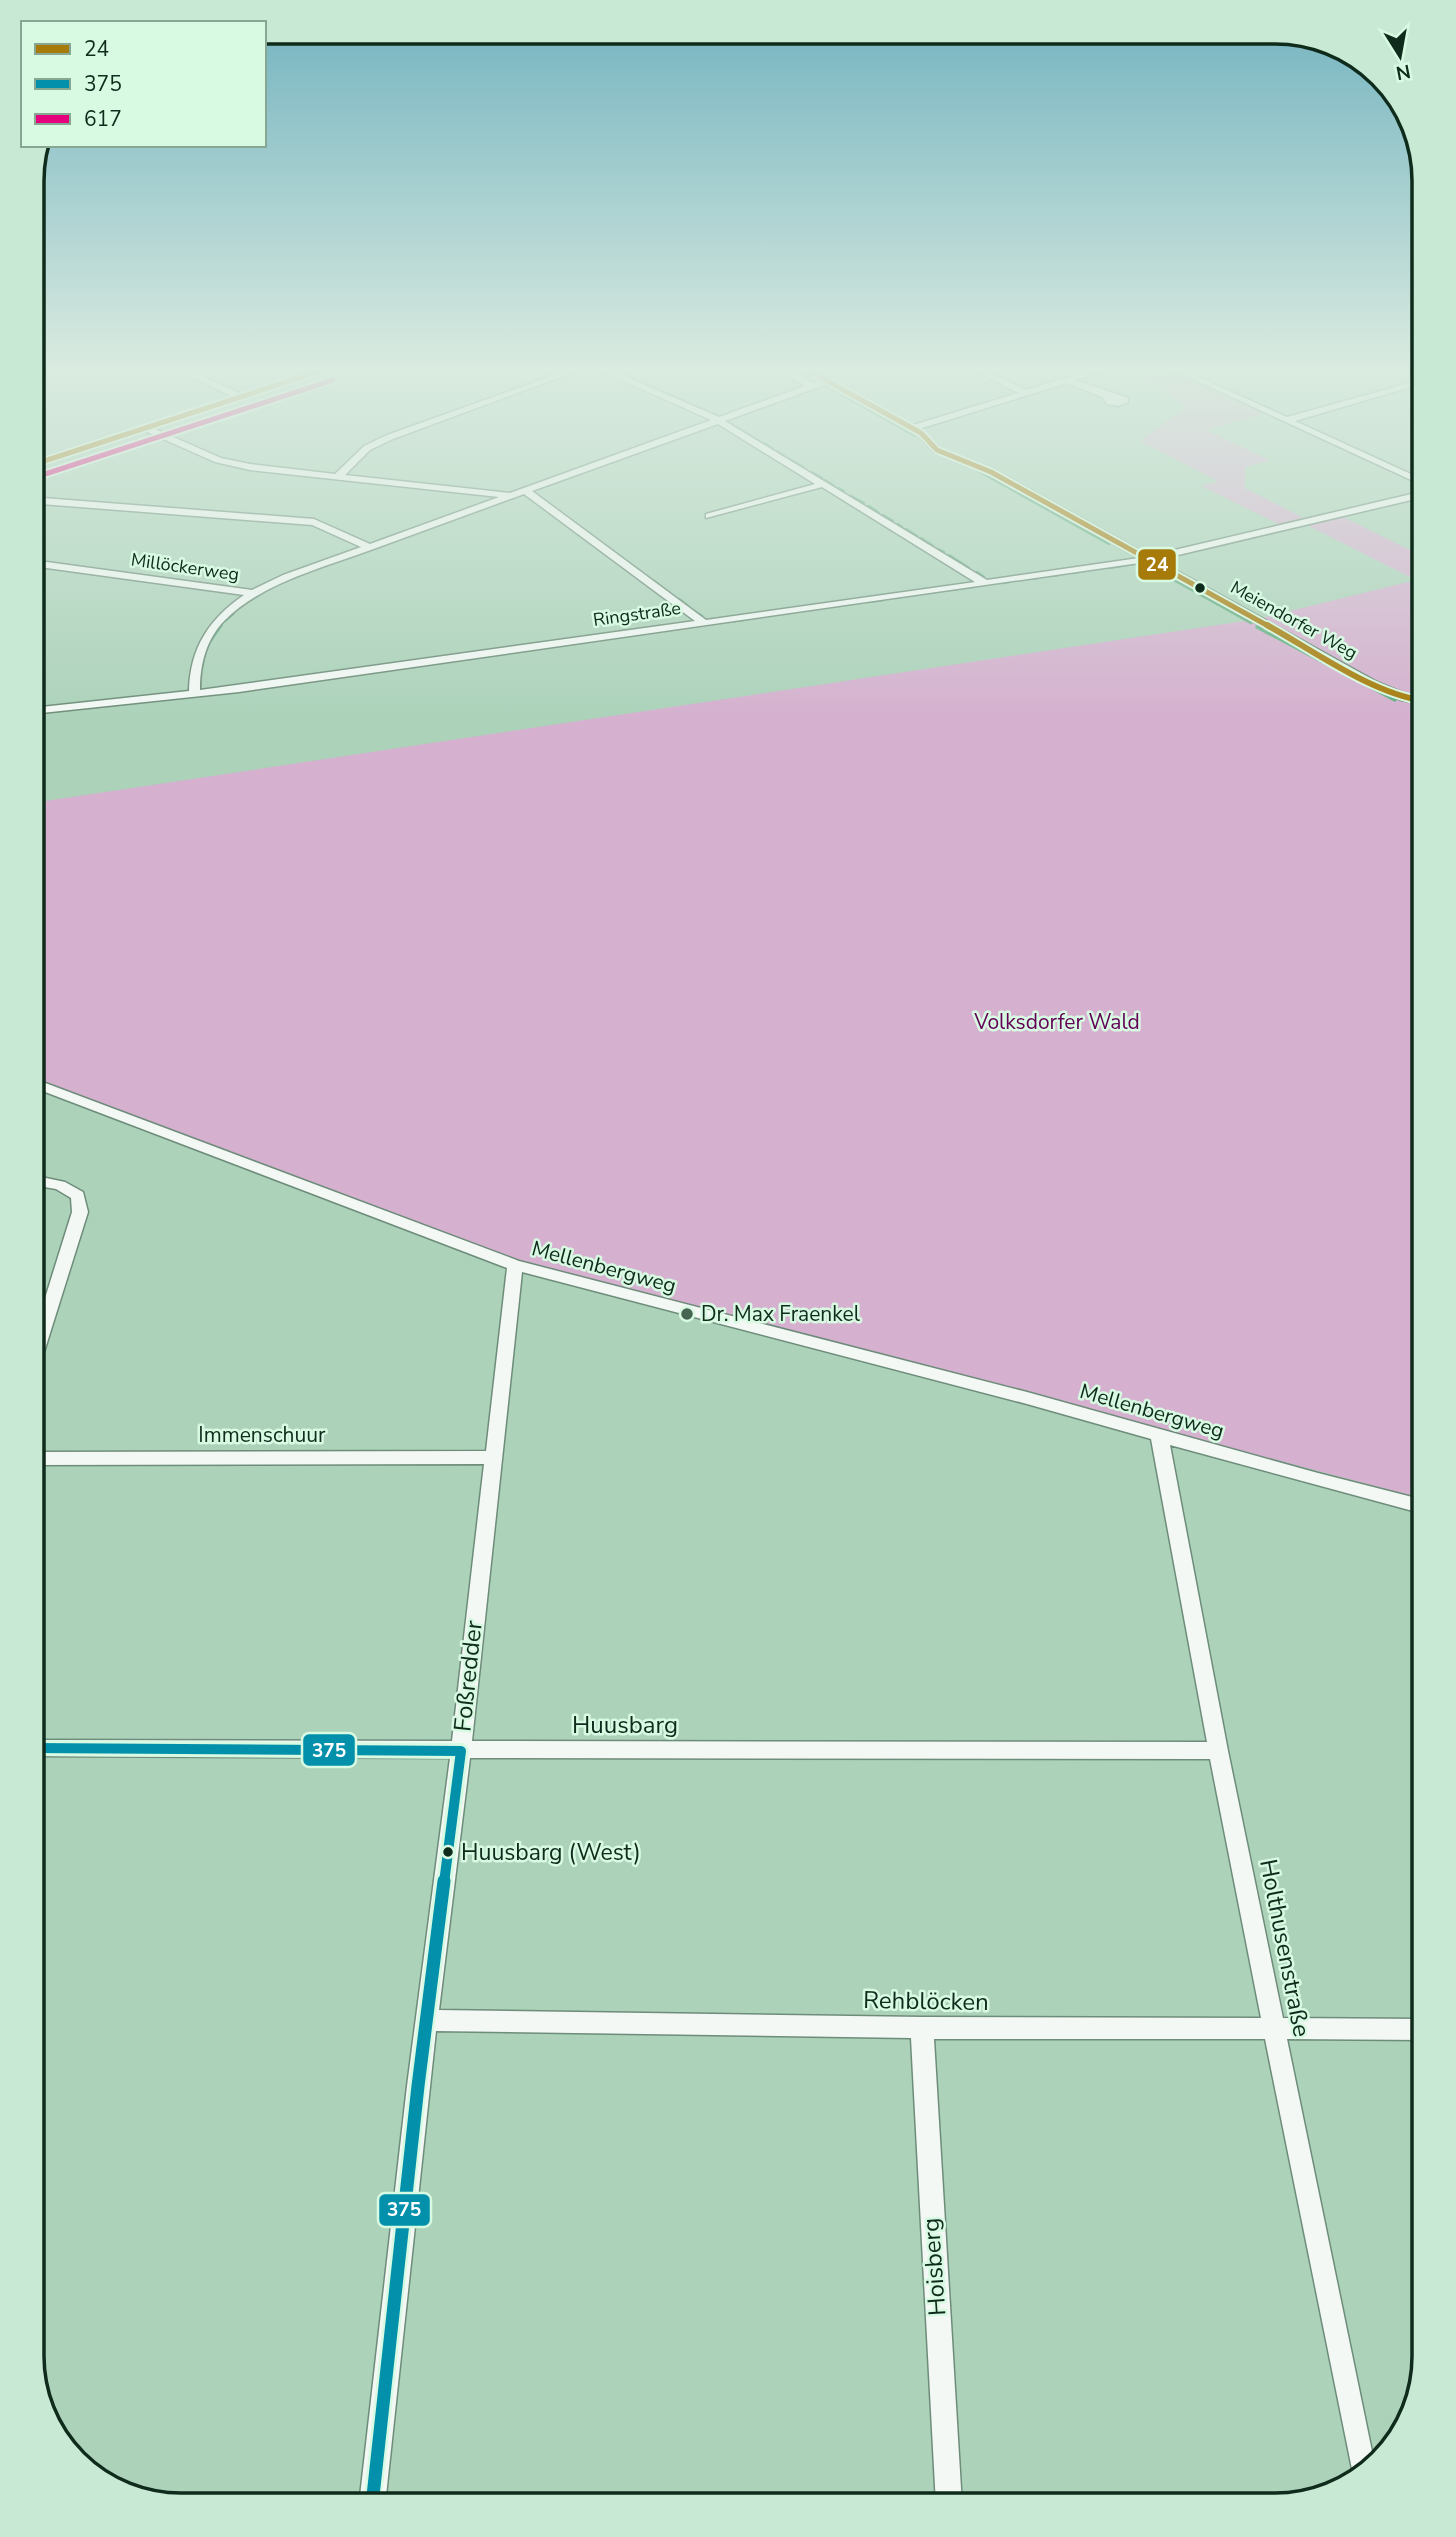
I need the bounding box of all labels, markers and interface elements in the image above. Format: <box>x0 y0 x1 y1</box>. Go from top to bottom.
legend <box>21 21 266 147</box>
north arrow <box>1365 21 1435 91</box>
text: 24 <box>84 35 109 63</box>
text: N <box>1394 58 1413 86</box>
text: 375 <box>84 70 122 98</box>
text: 617 <box>84 105 122 133</box>
street label: Millöckerweg <box>129 548 241 586</box>
line badge: 24 <box>1137 548 1177 581</box>
text: 24 <box>1146 552 1168 578</box>
street label: Meiendorfer Weg <box>1226 575 1362 665</box>
unlabelled marker <box>1193 581 1207 595</box>
street label: Ringstraße <box>592 596 682 632</box>
park label: Volksdorfer Wald <box>973 1008 1140 1036</box>
street label: Mellenbergweg <box>529 1234 679 1300</box>
place label: Dr. Max Fraenkel <box>701 1300 861 1328</box>
marker: Dr. Max Fraenkel <box>679 1306 695 1322</box>
street label: Mellenbergweg <box>1077 1377 1227 1445</box>
street label: Immenschuur <box>198 1421 326 1449</box>
street label: Foßredder <box>446 1619 490 1733</box>
street label: Huusbarg <box>572 1709 678 1741</box>
line badge: 375 <box>302 1733 356 1767</box>
text: 375 <box>312 1738 346 1764</box>
place label: Huusbarg (West) <box>461 1837 641 1868</box>
marker: Huusbarg (West) <box>441 1845 455 1859</box>
street label: Holthusenstraße <box>1252 1856 1318 2040</box>
street label: Rehblöcken <box>863 1984 989 2018</box>
line badge: 375 <box>378 2193 431 2227</box>
text: 375 <box>387 2197 421 2223</box>
street label: Hoisberg <box>915 2217 953 2317</box>

